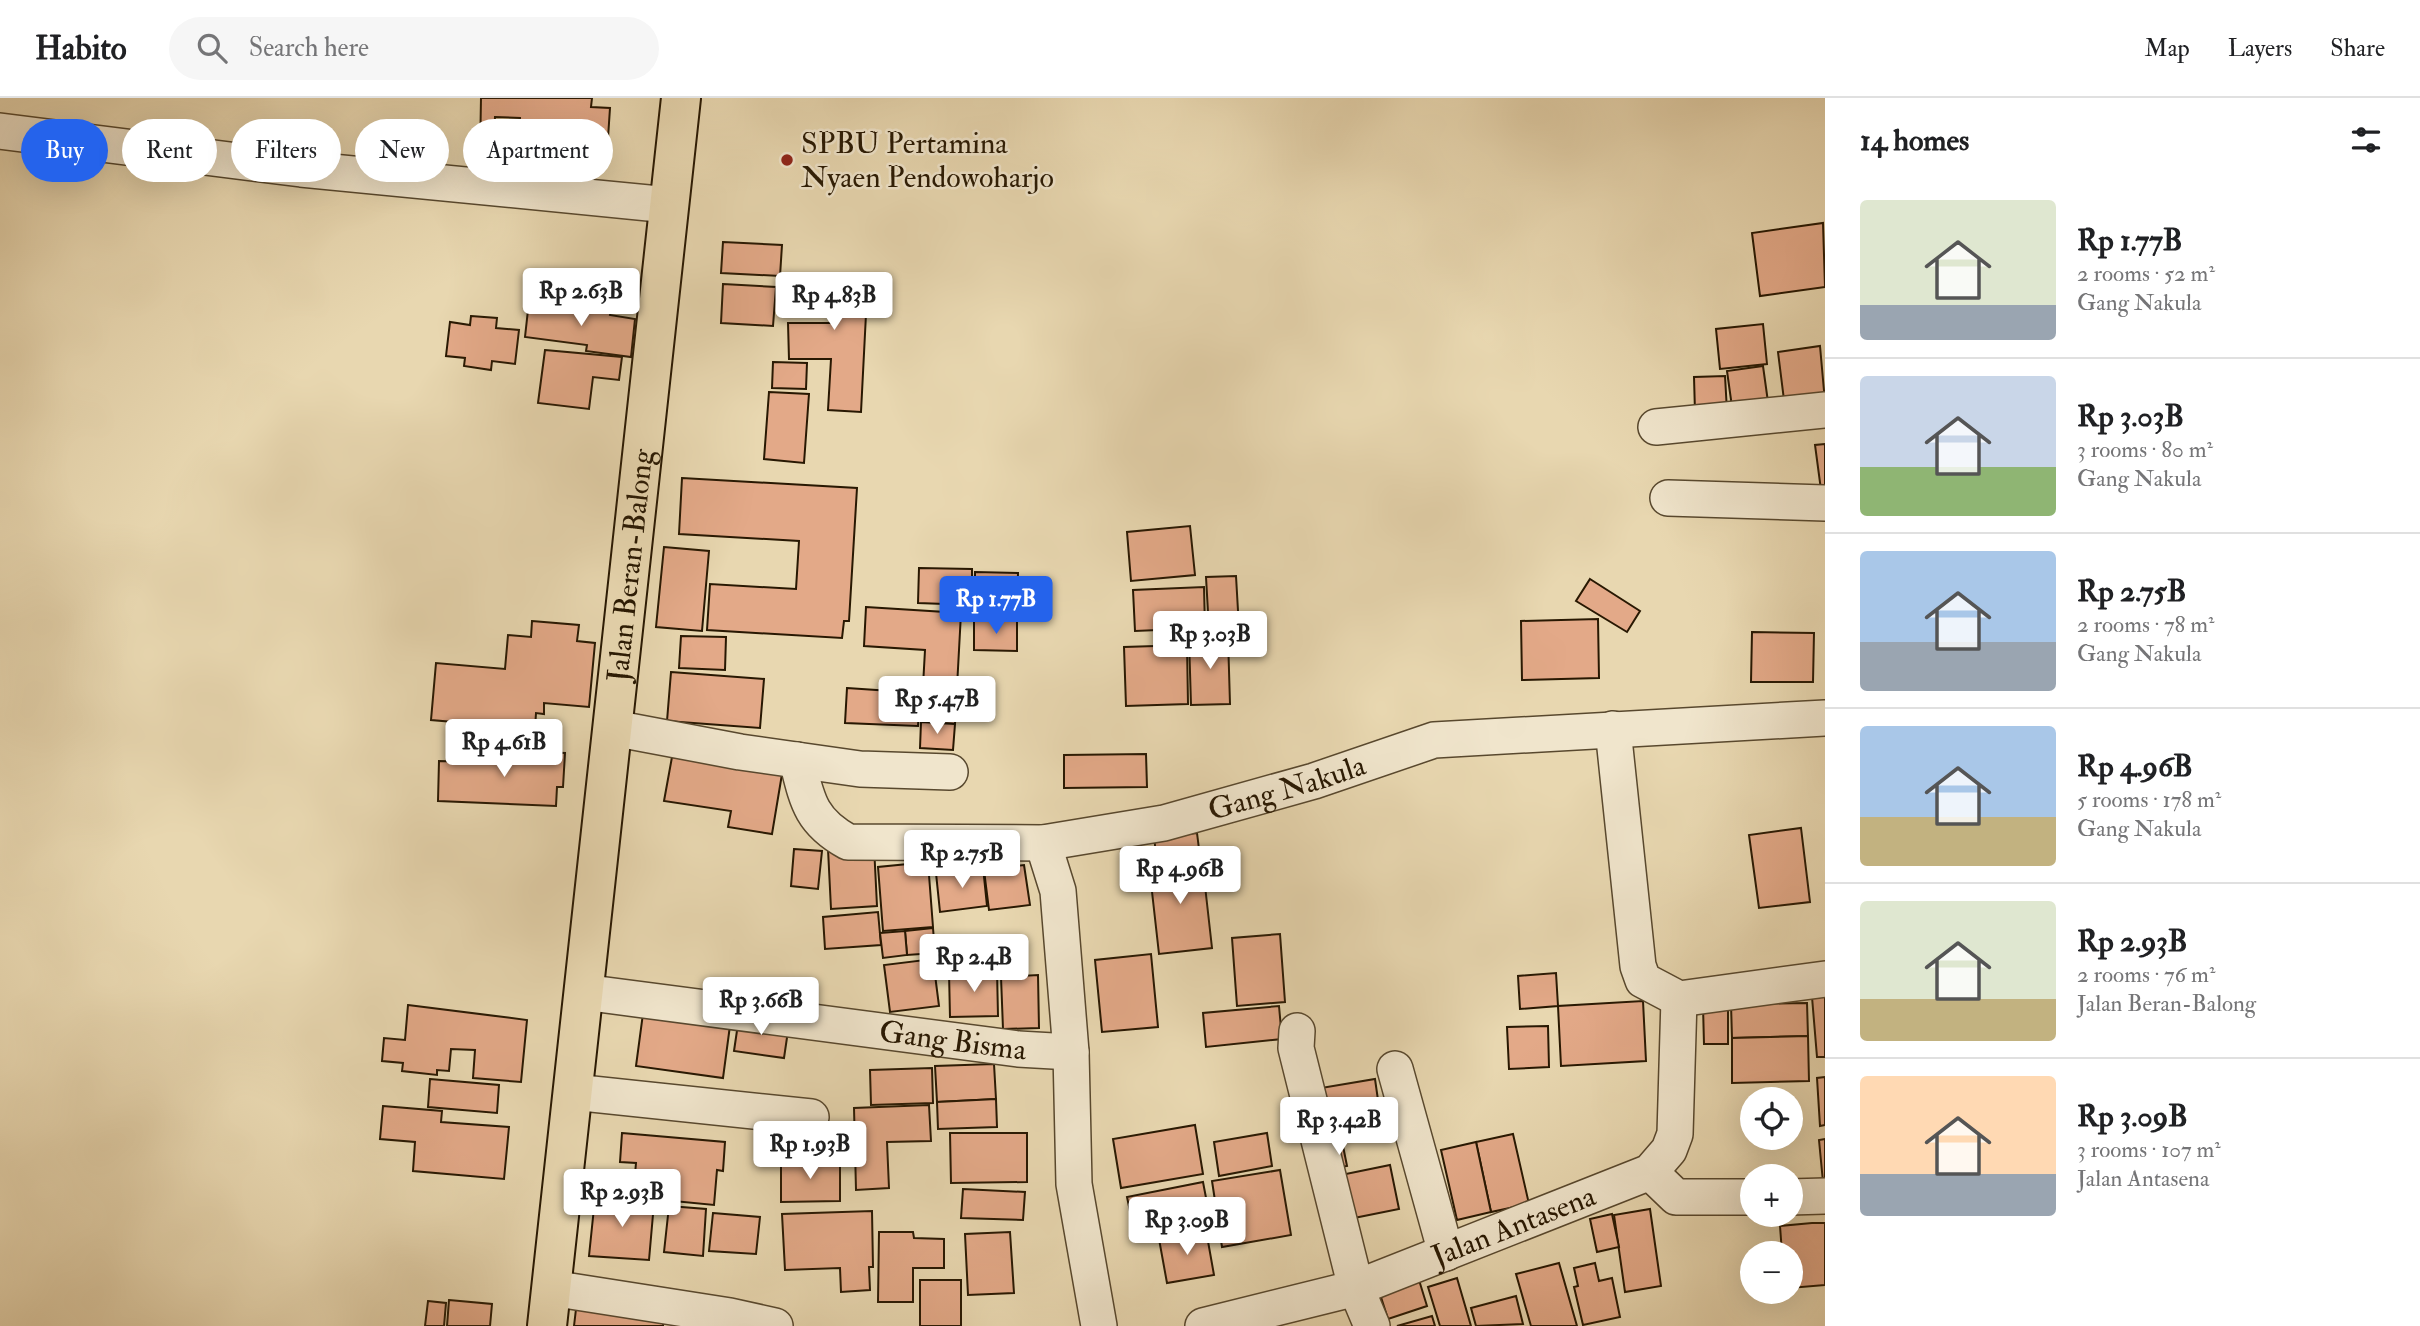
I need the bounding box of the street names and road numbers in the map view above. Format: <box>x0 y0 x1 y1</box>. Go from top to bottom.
street label: Jalan Beran-Balong <box>599 446 661 685</box>
street label: Gang Nakula <box>1204 746 1371 828</box>
street label: Gang Bisma <box>877 1013 1028 1068</box>
street label: Jalan Antasena <box>1425 1177 1601 1275</box>

